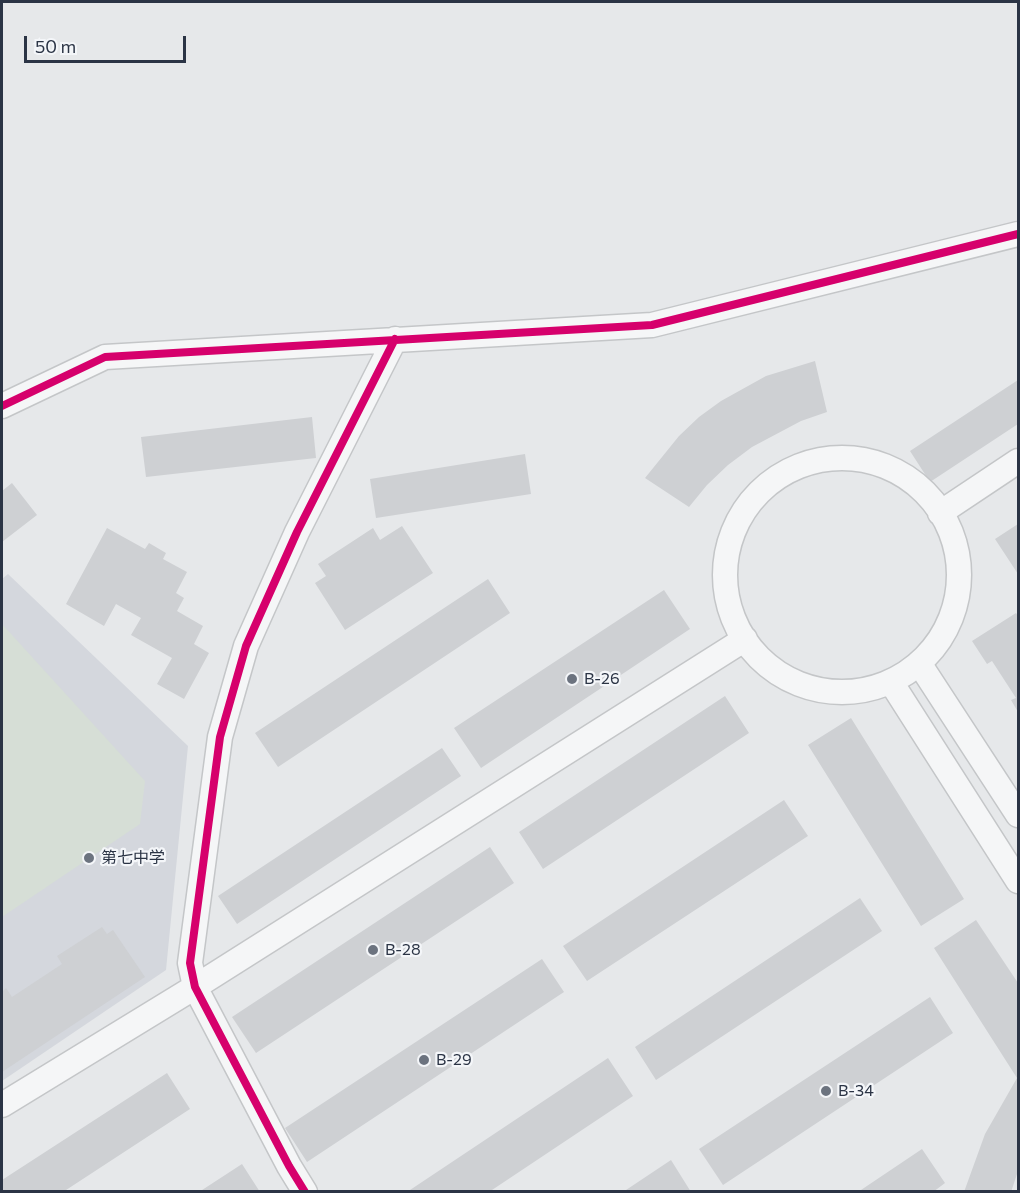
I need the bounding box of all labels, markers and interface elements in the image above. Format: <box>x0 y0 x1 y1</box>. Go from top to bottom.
scale bar <box>27 24 189 62</box>
text: 50 m <box>35 35 76 57</box>
place label: B-26 <box>584 669 620 689</box>
marker: B-26 <box>565 672 579 686</box>
place label: 第七中学 <box>101 848 165 868</box>
marker: 第七中学 <box>82 851 96 865</box>
place label: B-28 <box>385 940 421 960</box>
marker: B-28 <box>366 943 380 957</box>
place label: B-29 <box>436 1050 472 1070</box>
marker: B-29 <box>417 1053 431 1067</box>
place label: B-34 <box>838 1081 874 1101</box>
marker: B-34 <box>819 1084 833 1098</box>

